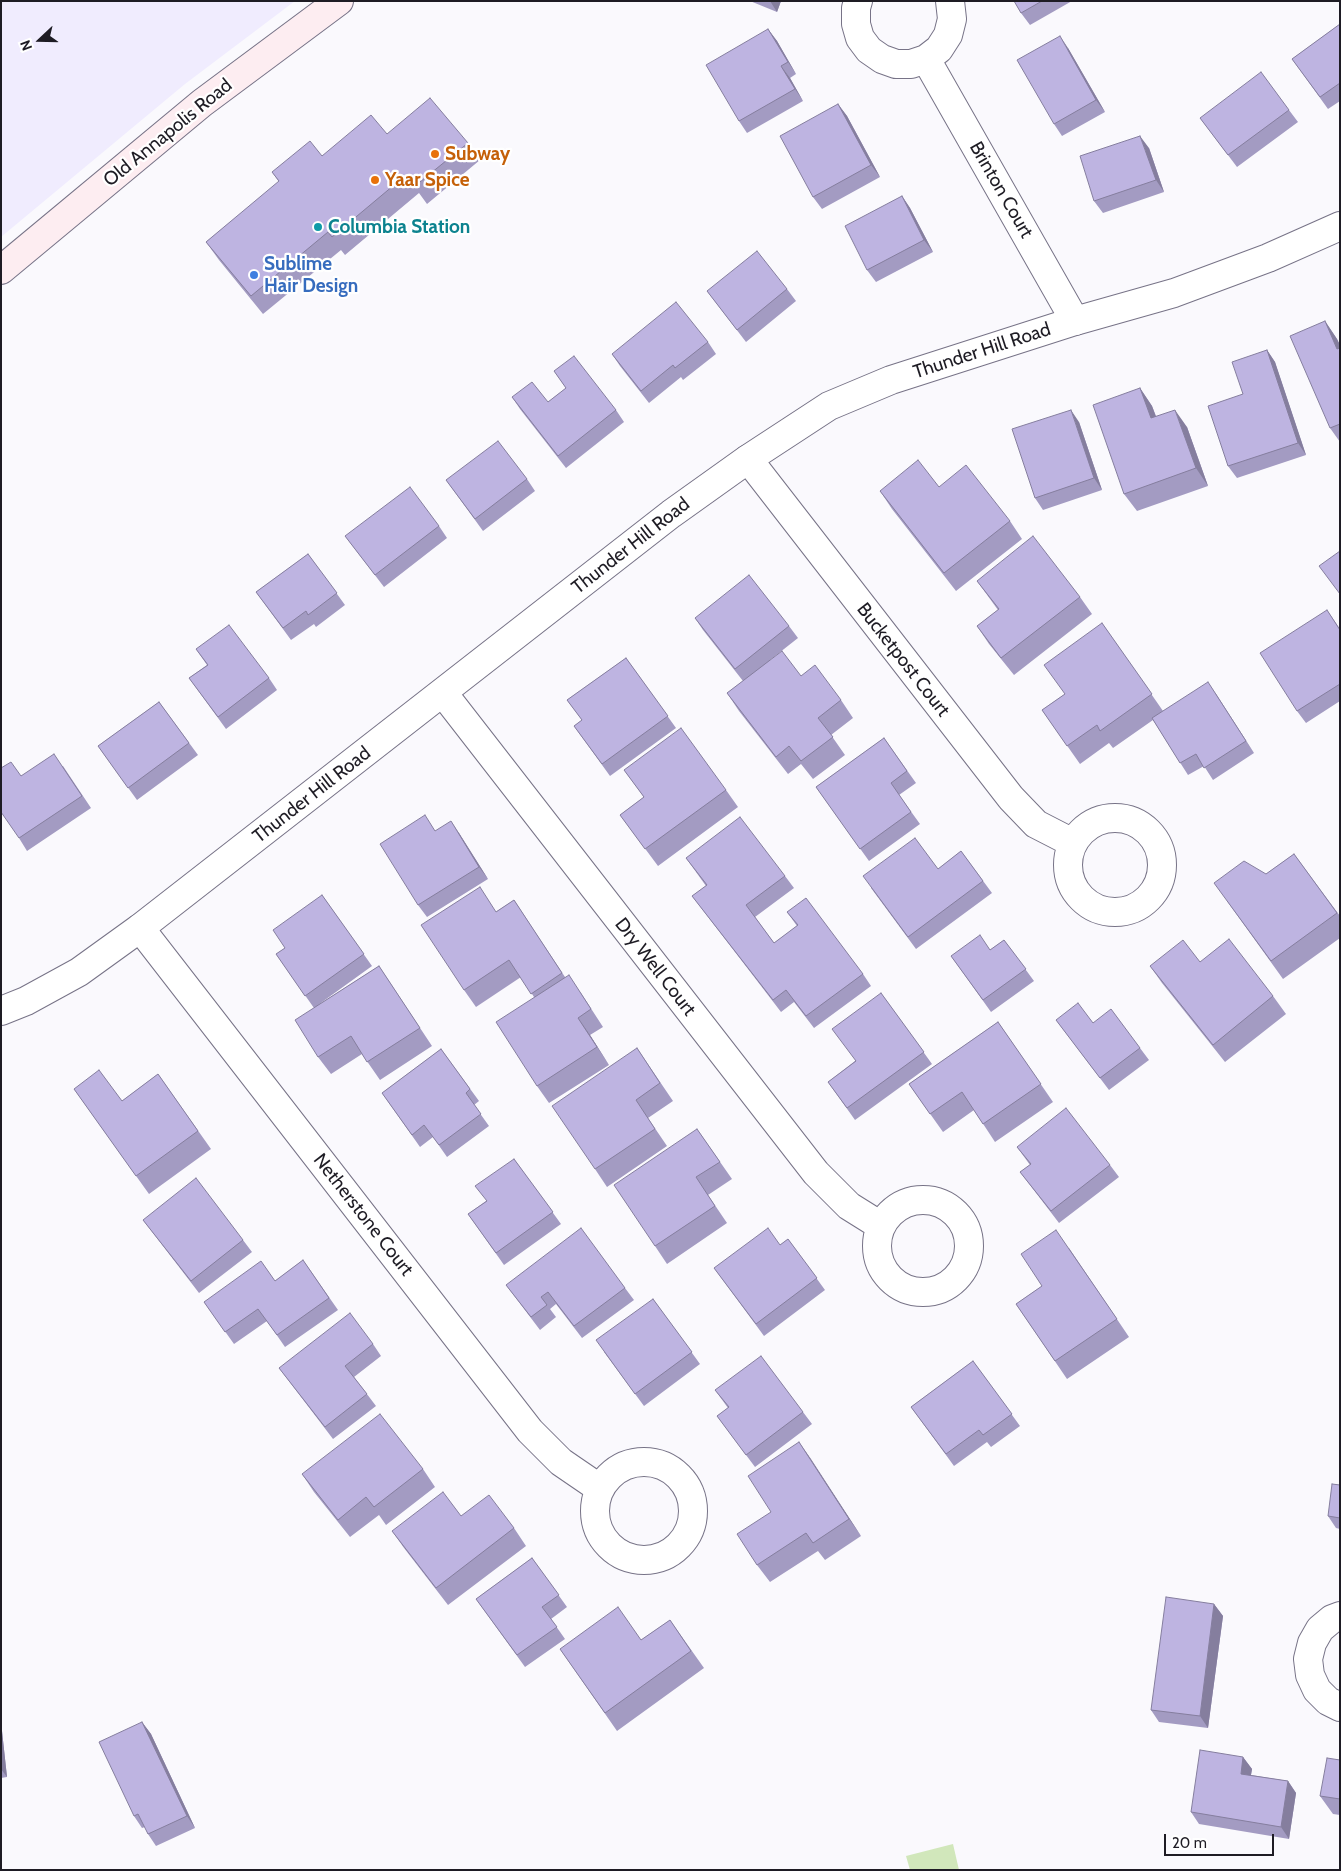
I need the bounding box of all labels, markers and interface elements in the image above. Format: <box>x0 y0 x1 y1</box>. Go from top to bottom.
north arrow <box>15 15 65 65</box>
text: N <box>16 38 36 53</box>
street label: Old Annapolis Road <box>99 74 237 192</box>
street label: Brinton Court <box>964 138 1038 242</box>
place label: Subway <box>445 143 510 165</box>
marker: Subway <box>429 148 441 160</box>
place label: Yaar Spice <box>385 169 470 191</box>
marker: Yaar Spice <box>369 174 381 186</box>
place label: Columbia Station <box>328 216 470 238</box>
marker: Columbia Station <box>312 221 324 233</box>
place label: Sublime Hair Design <box>264 253 358 297</box>
marker: Sublime Hair Design <box>248 269 260 281</box>
street label: Thunder Hill Road <box>910 318 1054 384</box>
street label: Thunder Hill Road <box>568 493 694 599</box>
street label: Bucketpost Court <box>852 599 954 721</box>
street label: Thunder Hill Road <box>249 742 375 848</box>
street label: Dry Well Court <box>610 913 700 1021</box>
street label: Netherstone Court <box>308 1149 418 1281</box>
scale bar <box>1166 1824 1276 1856</box>
text: 20 m <box>1172 1834 1207 1852</box>

